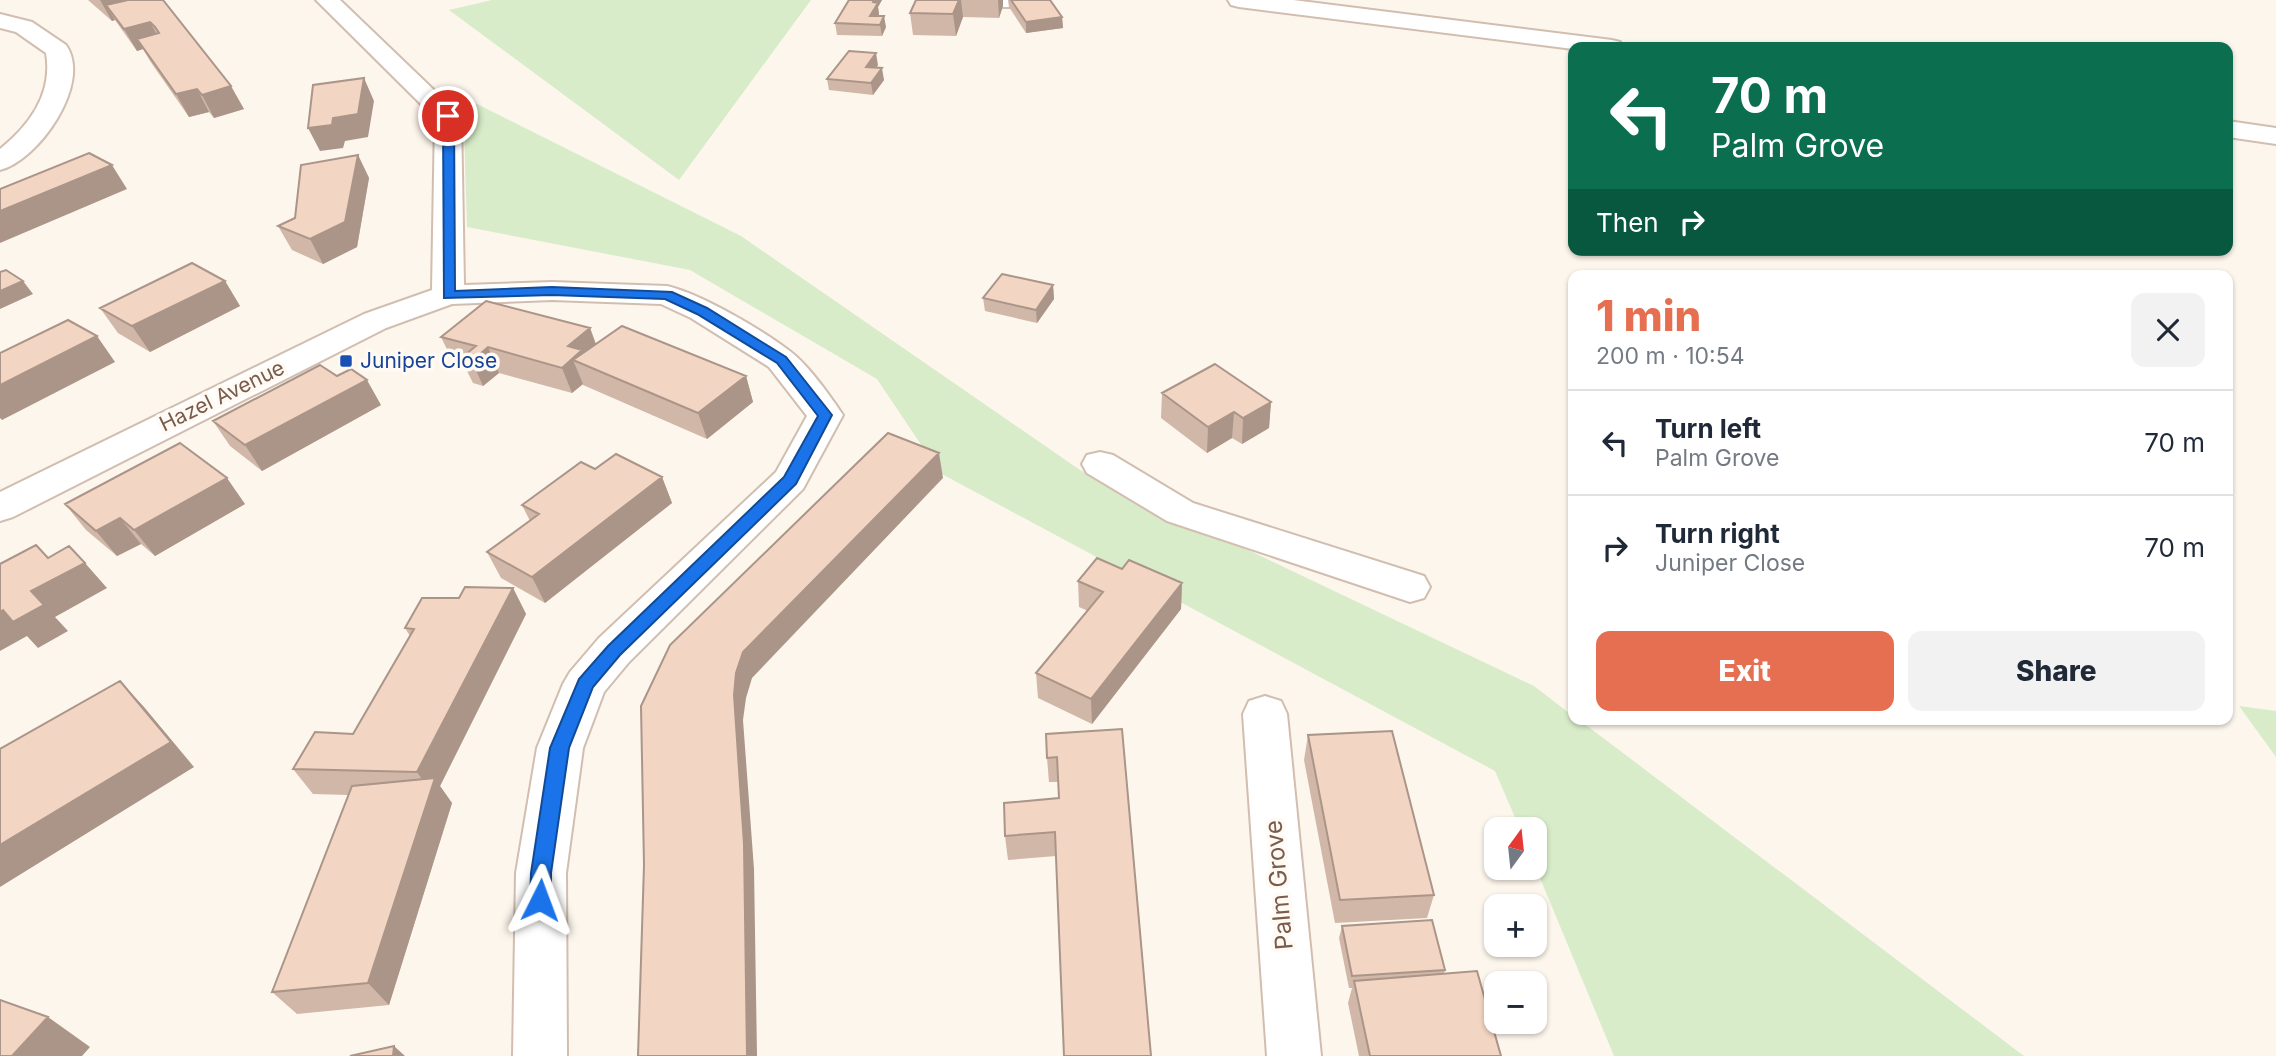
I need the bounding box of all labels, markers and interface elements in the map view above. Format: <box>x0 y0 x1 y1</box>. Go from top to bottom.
text: 70 m <box>1711 66 1828 125</box>
icon: left <box>1596 70 1687 161</box>
pin <box>418 86 478 146</box>
icon: arrive <box>429 97 467 135</box>
text: Palm Grove <box>1711 126 1884 165</box>
icon: right <box>1673 203 1711 241</box>
text: Then <box>1596 207 1659 238</box>
text: 1 min <box>1596 290 1701 341</box>
button: close <box>2131 293 2205 367</box>
text: 200 m · 10:54 <box>1596 342 1745 370</box>
place label: Juniper Close <box>360 348 497 373</box>
marker: Juniper Close <box>338 353 354 369</box>
street label: Hazel Avenue <box>155 355 288 437</box>
text: Turn left <box>1655 413 1761 444</box>
icon: left <box>1596 424 1634 462</box>
text: 70 m <box>2144 427 2205 458</box>
text: Palm Grove <box>1655 444 1779 472</box>
text: Turn right <box>1655 518 1780 549</box>
icon: right <box>1596 529 1634 567</box>
text: 70 m <box>2144 532 2205 563</box>
text: Juniper Close <box>1655 549 1805 577</box>
button: Exit <box>1596 631 1894 711</box>
button: Share <box>1908 631 2205 711</box>
north arrow <box>1484 817 1547 880</box>
map controls <box>1484 817 1547 1034</box>
street label: Palm Grove <box>1258 819 1299 951</box>
position arrow <box>503 863 577 937</box>
button: + <box>1484 894 1547 957</box>
button: − <box>1484 971 1547 1034</box>

